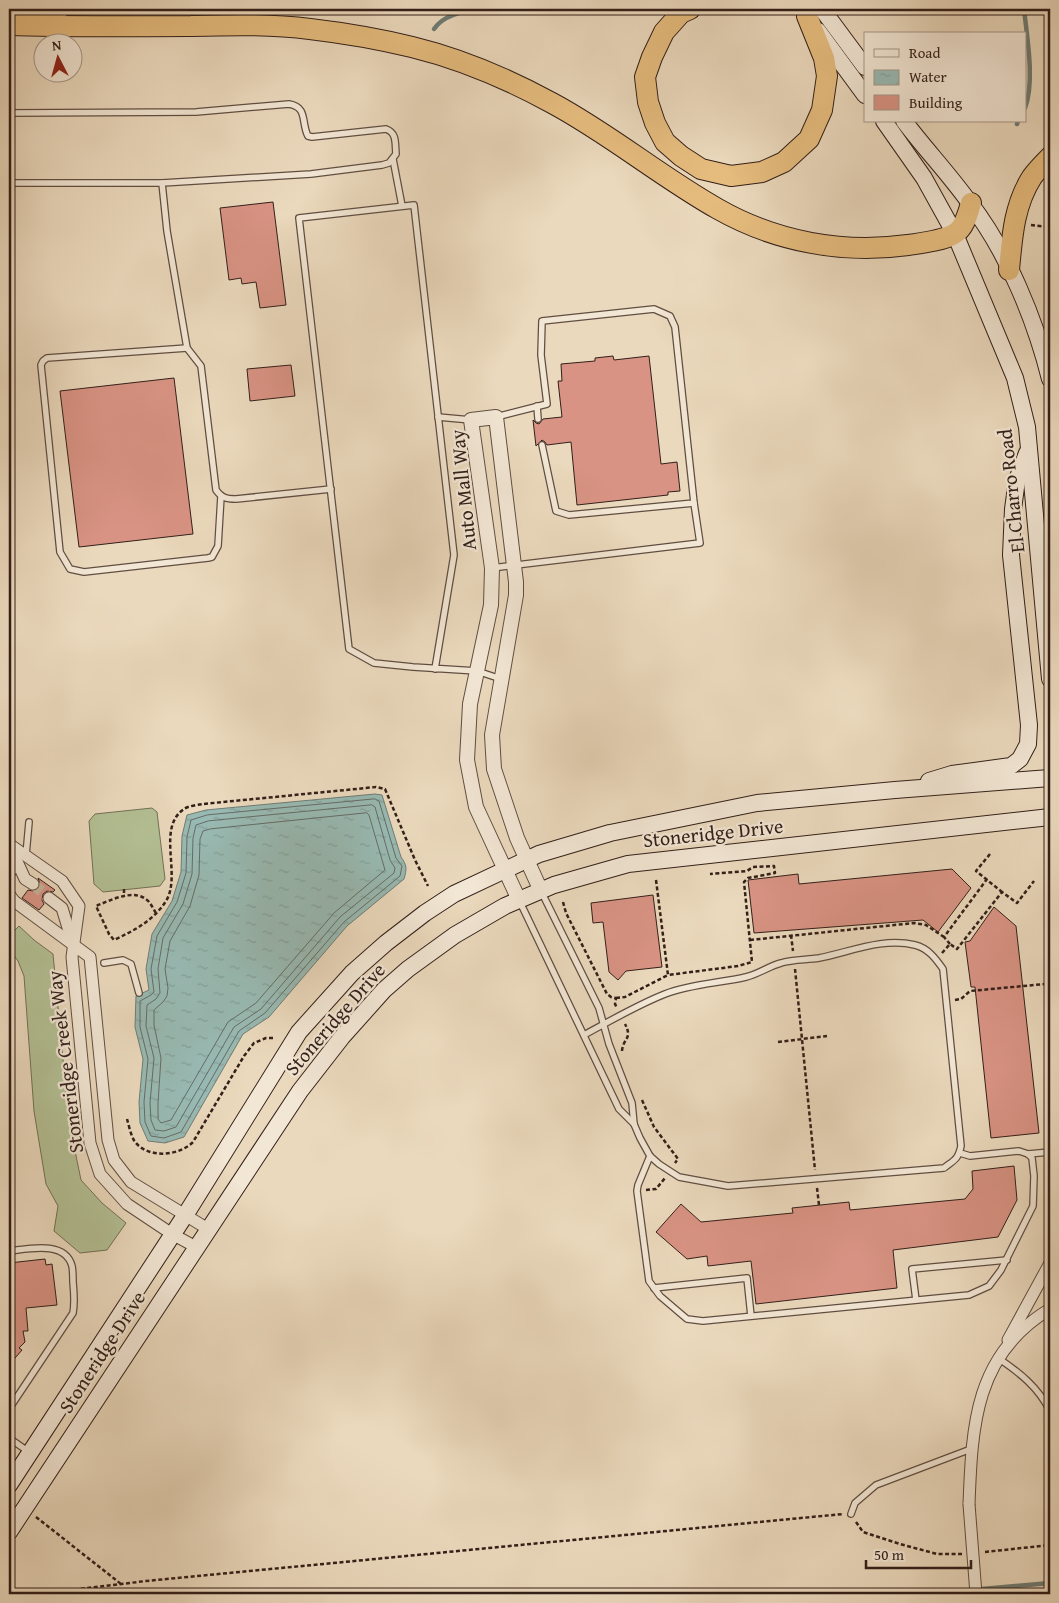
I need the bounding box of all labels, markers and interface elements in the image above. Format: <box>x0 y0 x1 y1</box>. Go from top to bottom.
north arrow <box>32 32 82 82</box>
legend <box>864 32 1026 122</box>
text: N <box>51 35 63 56</box>
text: Road <box>909 42 940 63</box>
text: Water <box>909 66 947 87</box>
text: Building <box>909 92 963 113</box>
street label: El Charro Road <box>990 427 1031 554</box>
street label: Auto Mall Way <box>442 428 483 552</box>
street label: Stoneridge Drive <box>641 811 784 854</box>
street label: Stoneridge Drive <box>277 956 392 1081</box>
street label: Stoneridge Creek Way <box>39 969 90 1155</box>
street label: Stoneridge Drive <box>51 1285 152 1419</box>
scale bar <box>866 1538 972 1570</box>
text: 50 m <box>874 1544 905 1565</box>

